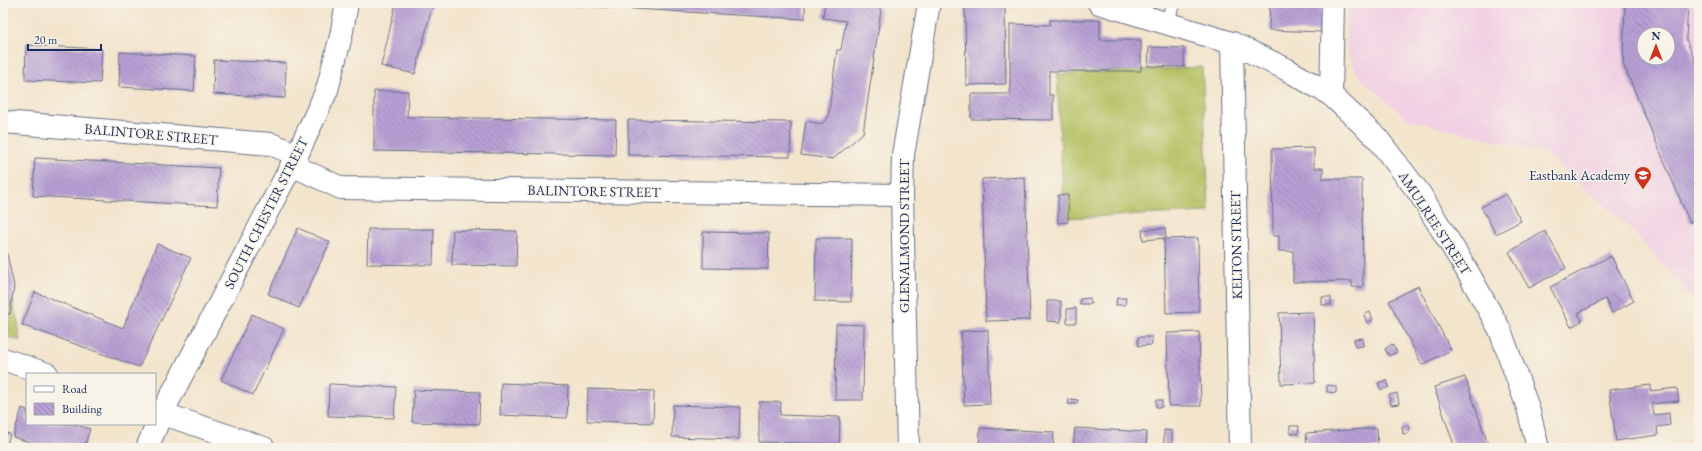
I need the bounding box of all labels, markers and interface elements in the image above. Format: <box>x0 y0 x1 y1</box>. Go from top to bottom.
scale bar <box>28 26 101 52</box>
north arrow <box>1636 26 1676 66</box>
text: N <box>1652 29 1661 43</box>
text: 20 m <box>34 32 58 48</box>
street label: BALINTORE STREET <box>84 119 219 149</box>
street label: SOUTH CHESTER STREET <box>220 134 312 292</box>
street label: GLENALMOND STREET <box>895 158 913 313</box>
school or university icon: Eastbank Academy <box>1633 165 1653 190</box>
place label: Eastbank Academy <box>1529 166 1631 184</box>
street label: AMULREE STREET <box>1394 167 1476 279</box>
street label: BALINTORE STREET <box>527 181 661 201</box>
street label: KELTON STREET <box>1226 190 1246 299</box>
legend <box>26 373 156 425</box>
text: Road <box>62 381 88 397</box>
text: Building <box>62 401 103 417</box>

